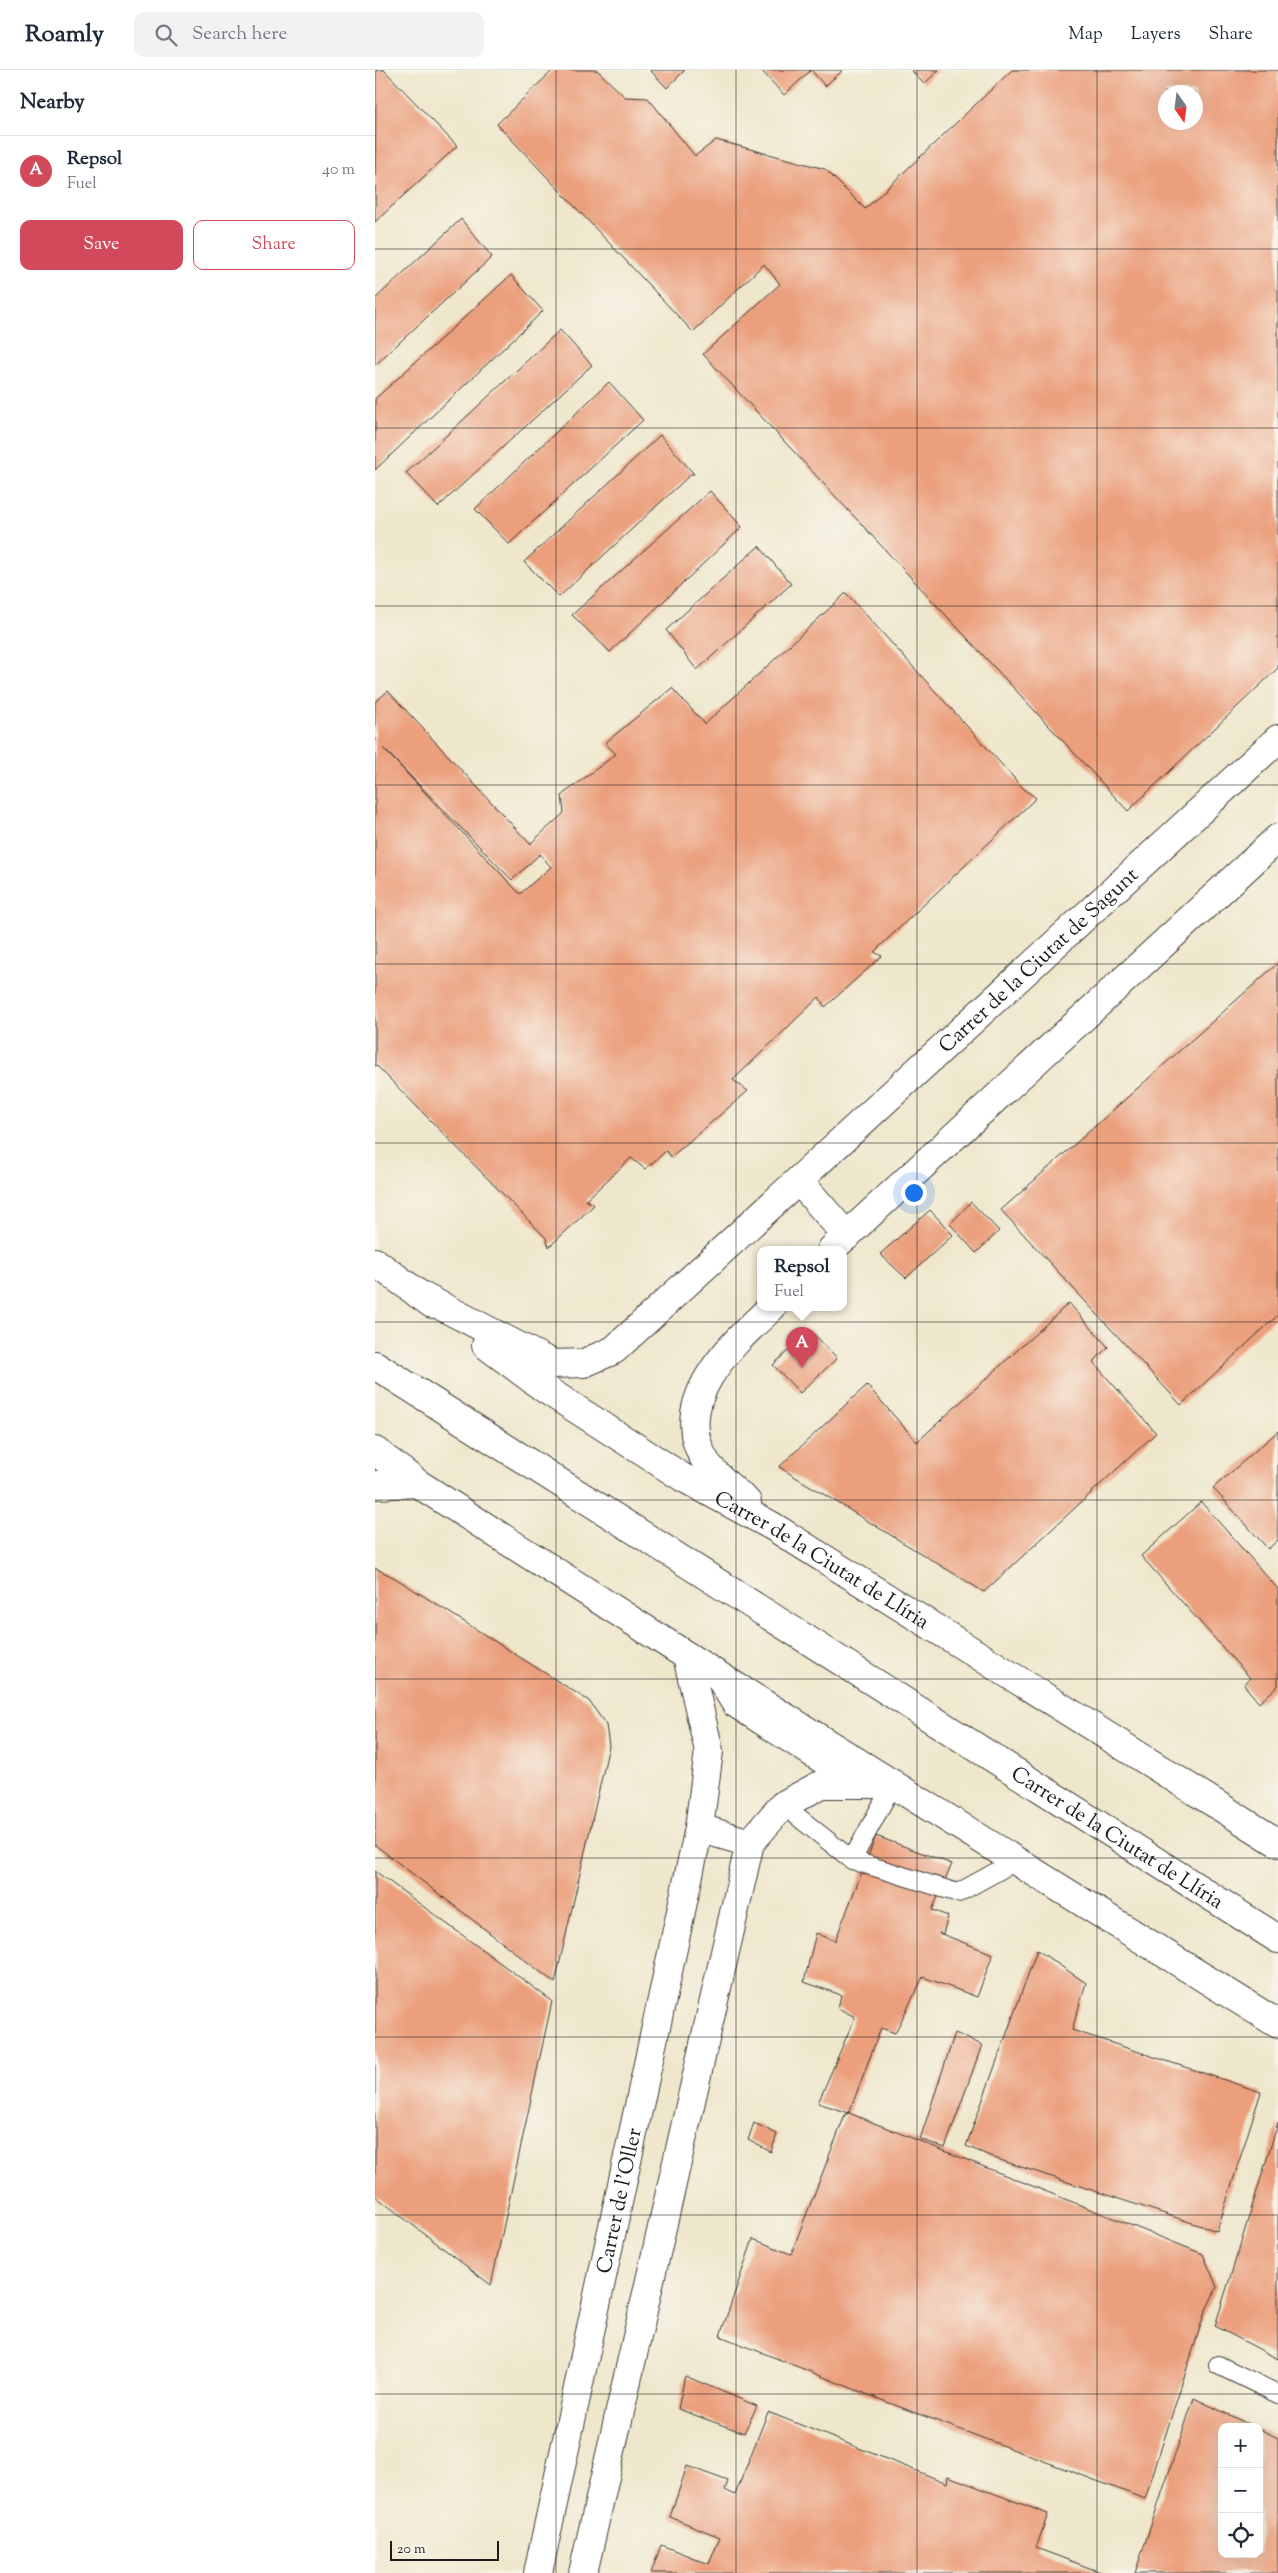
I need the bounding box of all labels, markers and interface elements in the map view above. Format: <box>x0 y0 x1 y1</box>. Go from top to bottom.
search box <box>134 12 484 57</box>
text: Roamly <box>25 18 104 52</box>
icon: search <box>152 21 180 49</box>
text: Search here <box>192 21 287 48</box>
text: Map <box>1068 22 1103 48</box>
text: Layers <box>1131 22 1181 48</box>
text: Share <box>1209 22 1253 48</box>
north arrow <box>1158 85 1203 130</box>
text: Nearby <box>20 88 85 118</box>
text: Repsol <box>67 146 122 173</box>
text: A <box>30 159 43 182</box>
text: 40 m <box>322 159 355 182</box>
text: Fuel <box>67 173 97 196</box>
button: Save <box>20 220 183 270</box>
button: Share <box>193 220 355 270</box>
street label: Carrer de la Ciutat de Sagunt <box>933 861 1146 1061</box>
your location <box>901 1180 927 1206</box>
popup <box>757 1246 847 1311</box>
text: Repsol <box>774 1254 830 1281</box>
text: Fuel <box>774 1281 804 1304</box>
pin: A <box>786 1327 818 1368</box>
street label: Carrer de la Ciutat de Llíria <box>708 1484 935 1638</box>
street label: Carrer de la Ciutat de Llíria <box>1004 1760 1229 1918</box>
street label: Carrer de l'Oller <box>590 2125 651 2277</box>
map controls <box>1218 2423 1263 2558</box>
button: + <box>1218 2423 1263 2468</box>
button: − <box>1218 2468 1263 2513</box>
button: locate <box>1218 2513 1263 2558</box>
scale bar <box>390 2538 499 2561</box>
text: 20 m <box>397 2540 426 2560</box>

